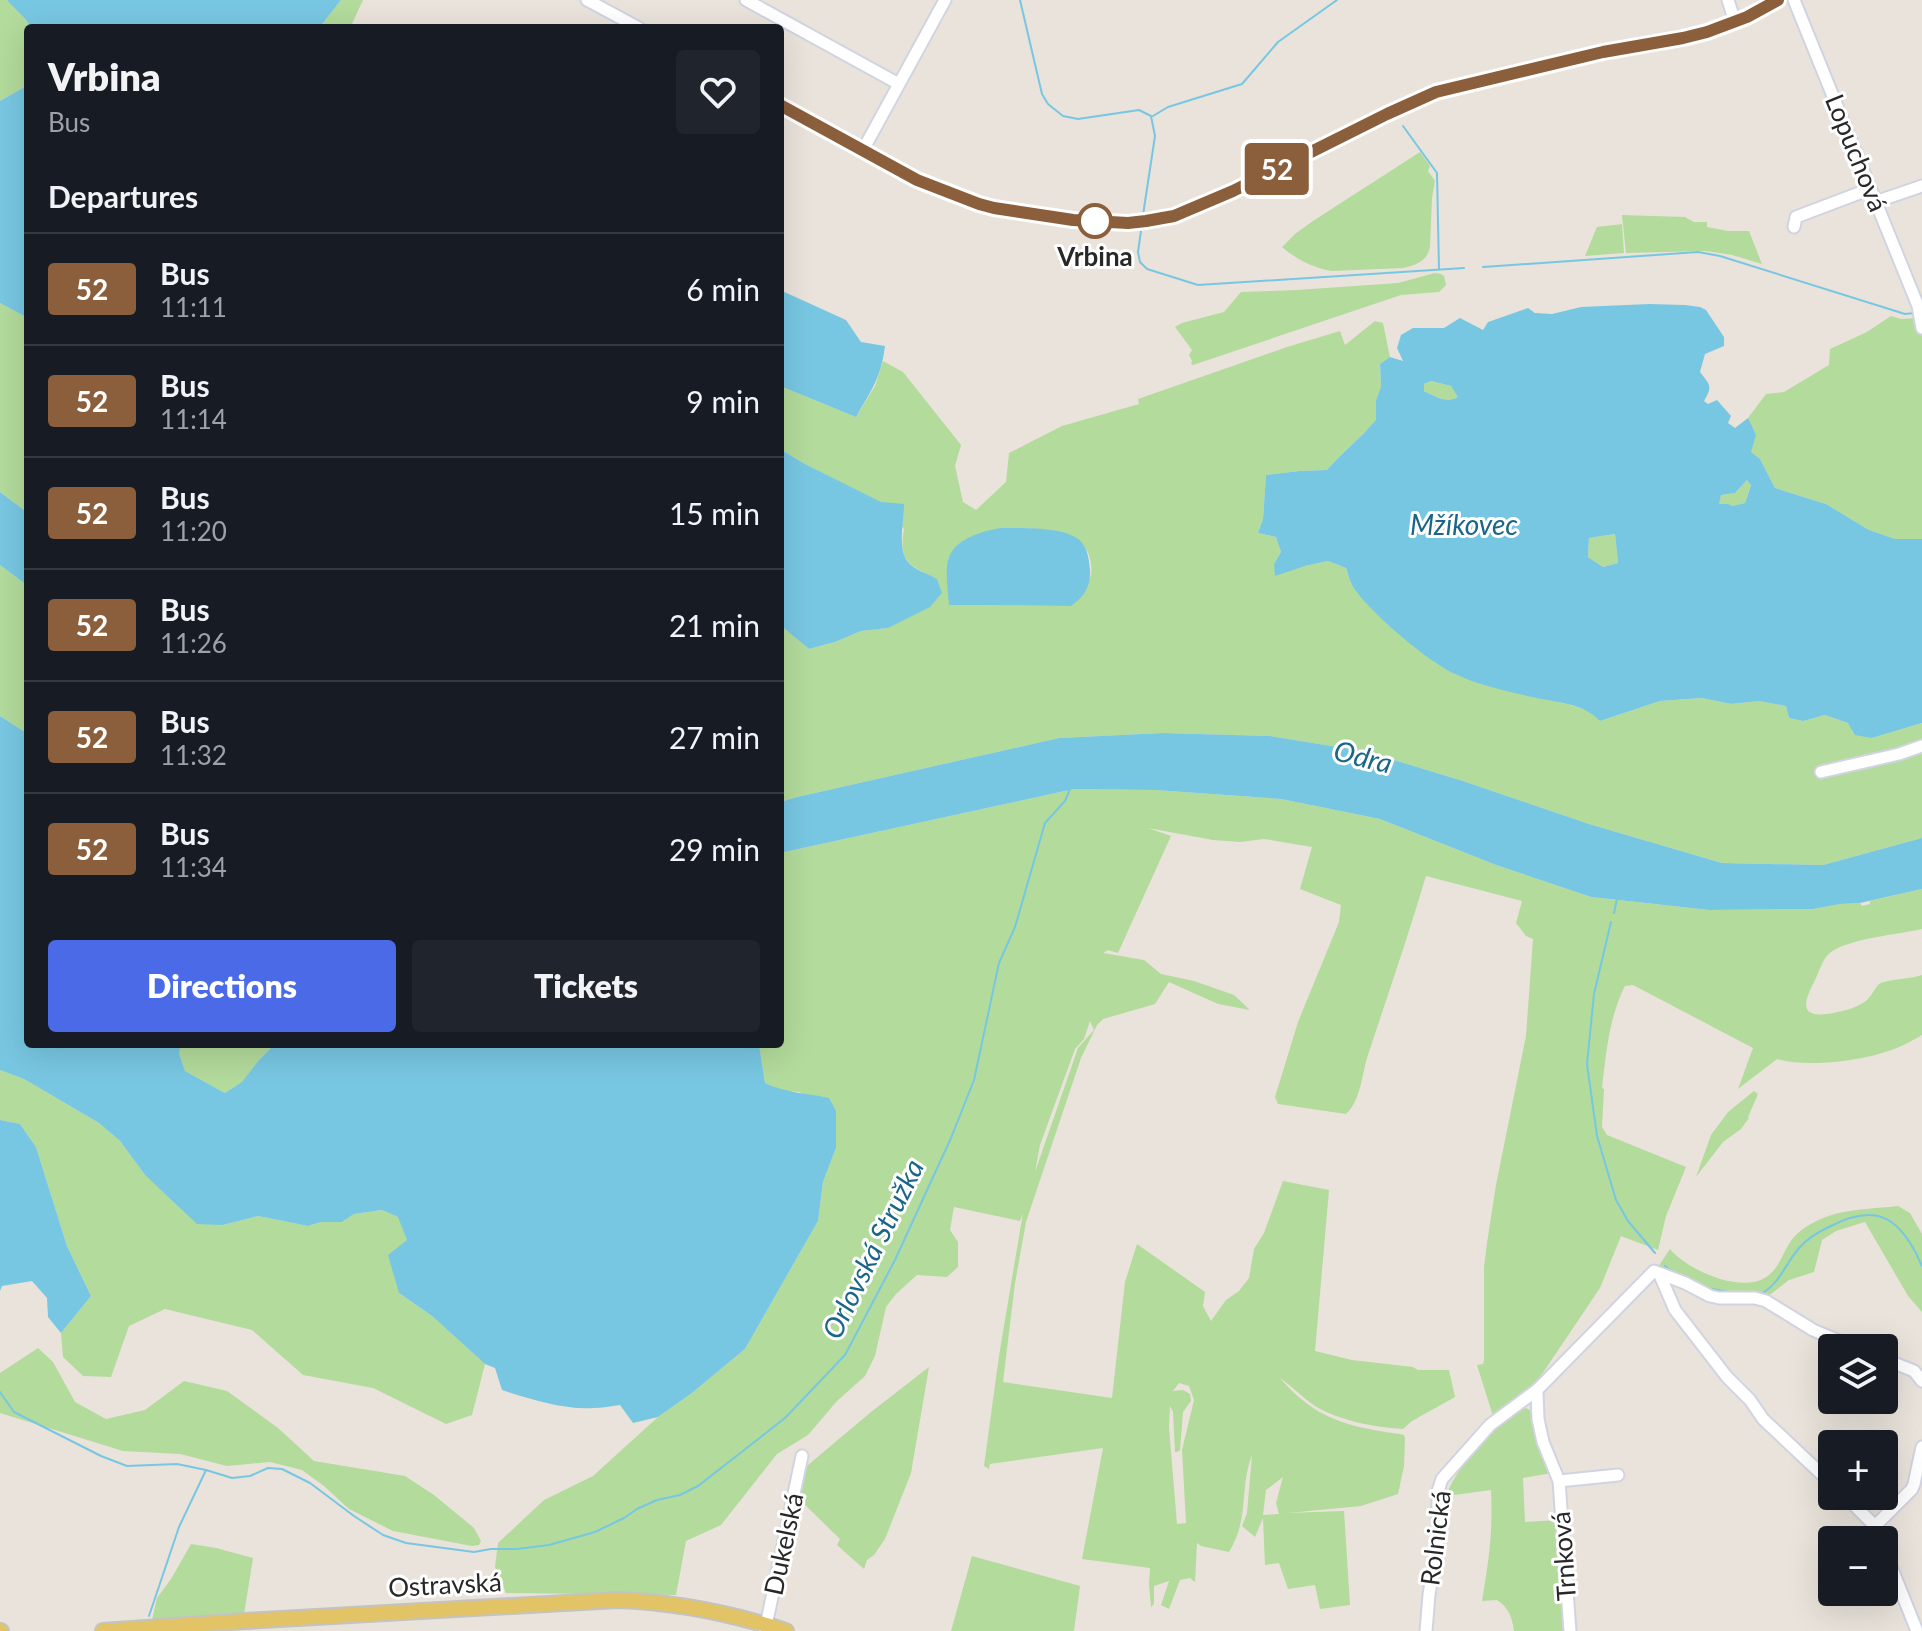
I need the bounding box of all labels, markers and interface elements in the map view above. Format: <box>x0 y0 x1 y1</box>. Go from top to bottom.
button: heart <box>676 50 760 134</box>
text: Vrbina <box>48 53 161 99</box>
street label: Lopuchová <box>1819 89 1895 216</box>
text: Bus <box>48 106 90 138</box>
line badge: 52 <box>1241 143 1313 195</box>
text: 52 <box>1261 152 1293 186</box>
text: Departures <box>48 178 198 214</box>
marker: Vrbina <box>1078 204 1112 238</box>
place label: Vrbina <box>1056 240 1133 272</box>
text: Bus <box>160 255 210 291</box>
text: 6 min <box>686 271 760 307</box>
text: 52 <box>76 272 108 306</box>
text: 11:11 <box>160 291 227 323</box>
text: Bus <box>160 367 210 403</box>
text: 9 min <box>686 383 760 419</box>
text: 52 <box>76 384 108 418</box>
text: 11:14 <box>160 403 227 435</box>
text: Bus <box>160 479 210 515</box>
text: 15 min <box>669 495 760 531</box>
text: 52 <box>76 496 108 530</box>
water label: Mžíkovec <box>1410 507 1518 541</box>
text: 11:20 <box>160 515 227 547</box>
text: Bus <box>160 591 210 627</box>
text: 21 min <box>669 607 760 643</box>
text: 52 <box>76 608 108 642</box>
text: 11:26 <box>160 627 227 659</box>
text: Bus <box>160 703 210 739</box>
text: 27 min <box>669 719 760 755</box>
text: 52 <box>76 720 108 754</box>
water label: Odra <box>1331 732 1396 780</box>
text: 11:32 <box>160 739 227 771</box>
text: Bus <box>160 815 210 851</box>
text: 29 min <box>669 831 760 867</box>
text: 52 <box>76 832 108 866</box>
text: 11:34 <box>160 851 227 883</box>
button: Directions <box>48 940 396 1032</box>
button: Tickets <box>412 940 760 1032</box>
water label: Orlovská Stružka <box>814 1153 930 1344</box>
map controls <box>1818 1334 1898 1606</box>
button: layers <box>1818 1334 1898 1414</box>
button: + <box>1818 1430 1898 1510</box>
street label: Rolnická <box>1413 1488 1457 1587</box>
street label: Dukelská <box>757 1490 809 1598</box>
street label: Trnková <box>1544 1510 1582 1602</box>
button: − <box>1818 1526 1898 1606</box>
street label: Ostravská <box>387 1565 503 1603</box>

